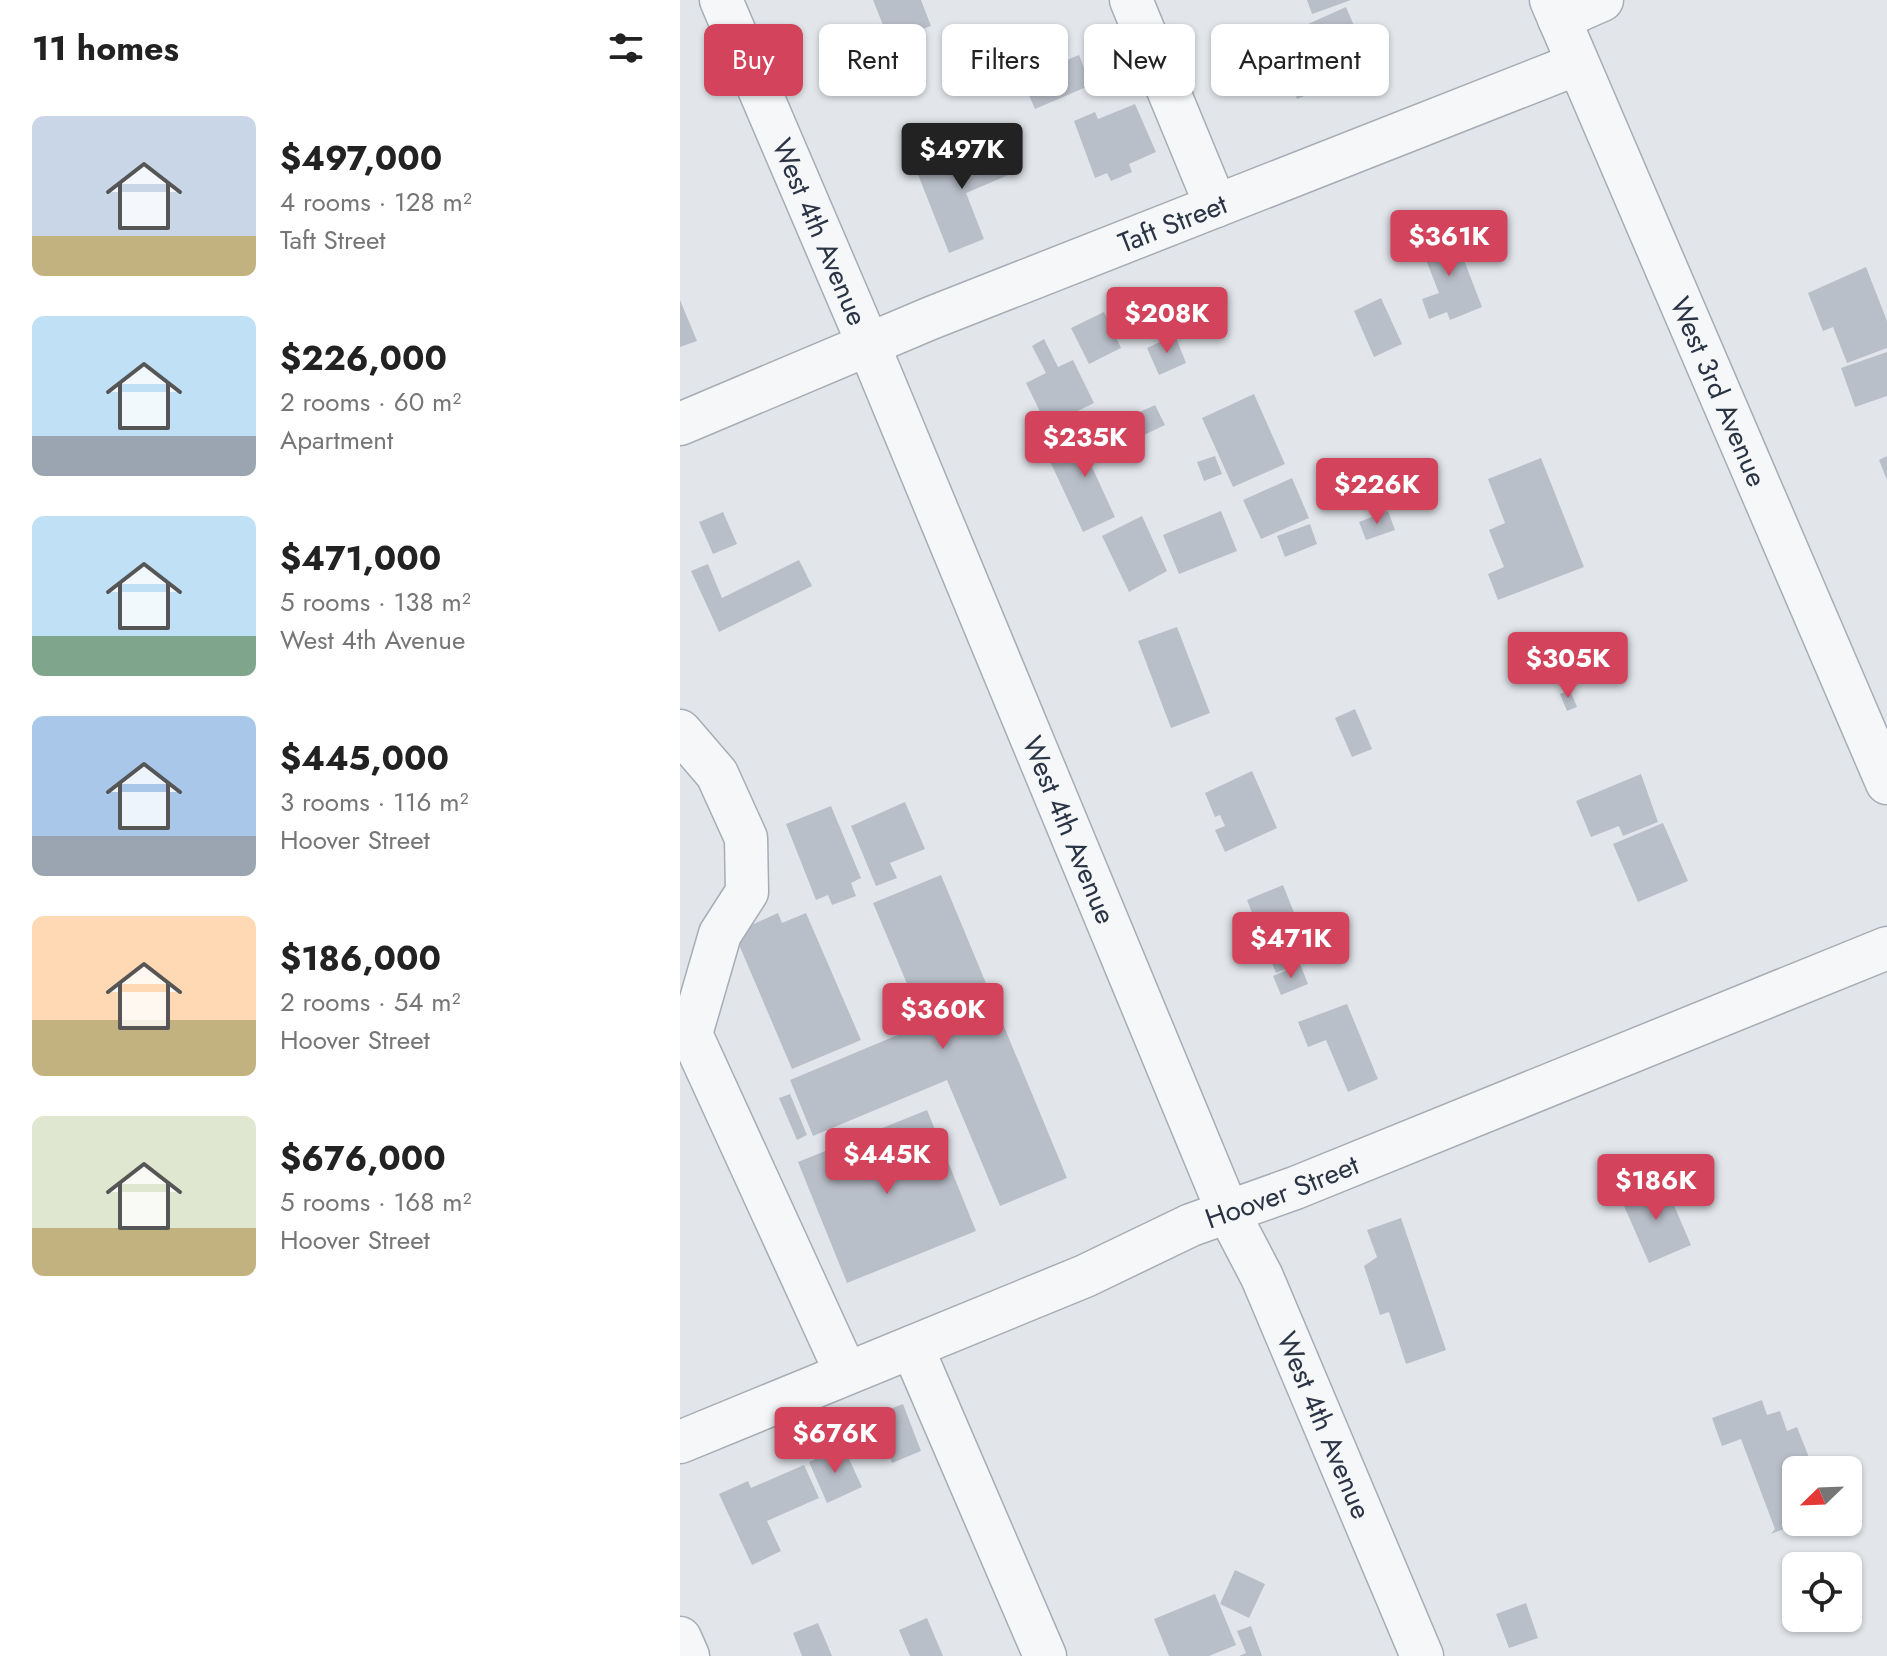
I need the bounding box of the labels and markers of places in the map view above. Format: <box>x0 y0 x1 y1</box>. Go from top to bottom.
pin: $497K <box>906 123 1018 191</box>
pin: $361K <box>1393 210 1505 278</box>
pin: $208K <box>1111 287 1223 355</box>
pin: $235K <box>1029 411 1141 479</box>
pin: $226K <box>1321 458 1433 526</box>
pin: $305K <box>1512 632 1624 700</box>
pin: $471K <box>1235 912 1347 980</box>
pin: $360K <box>887 983 999 1051</box>
pin: $445K <box>831 1128 943 1196</box>
pin: $186K <box>1600 1154 1712 1222</box>
pin: $676K <box>779 1407 891 1475</box>

